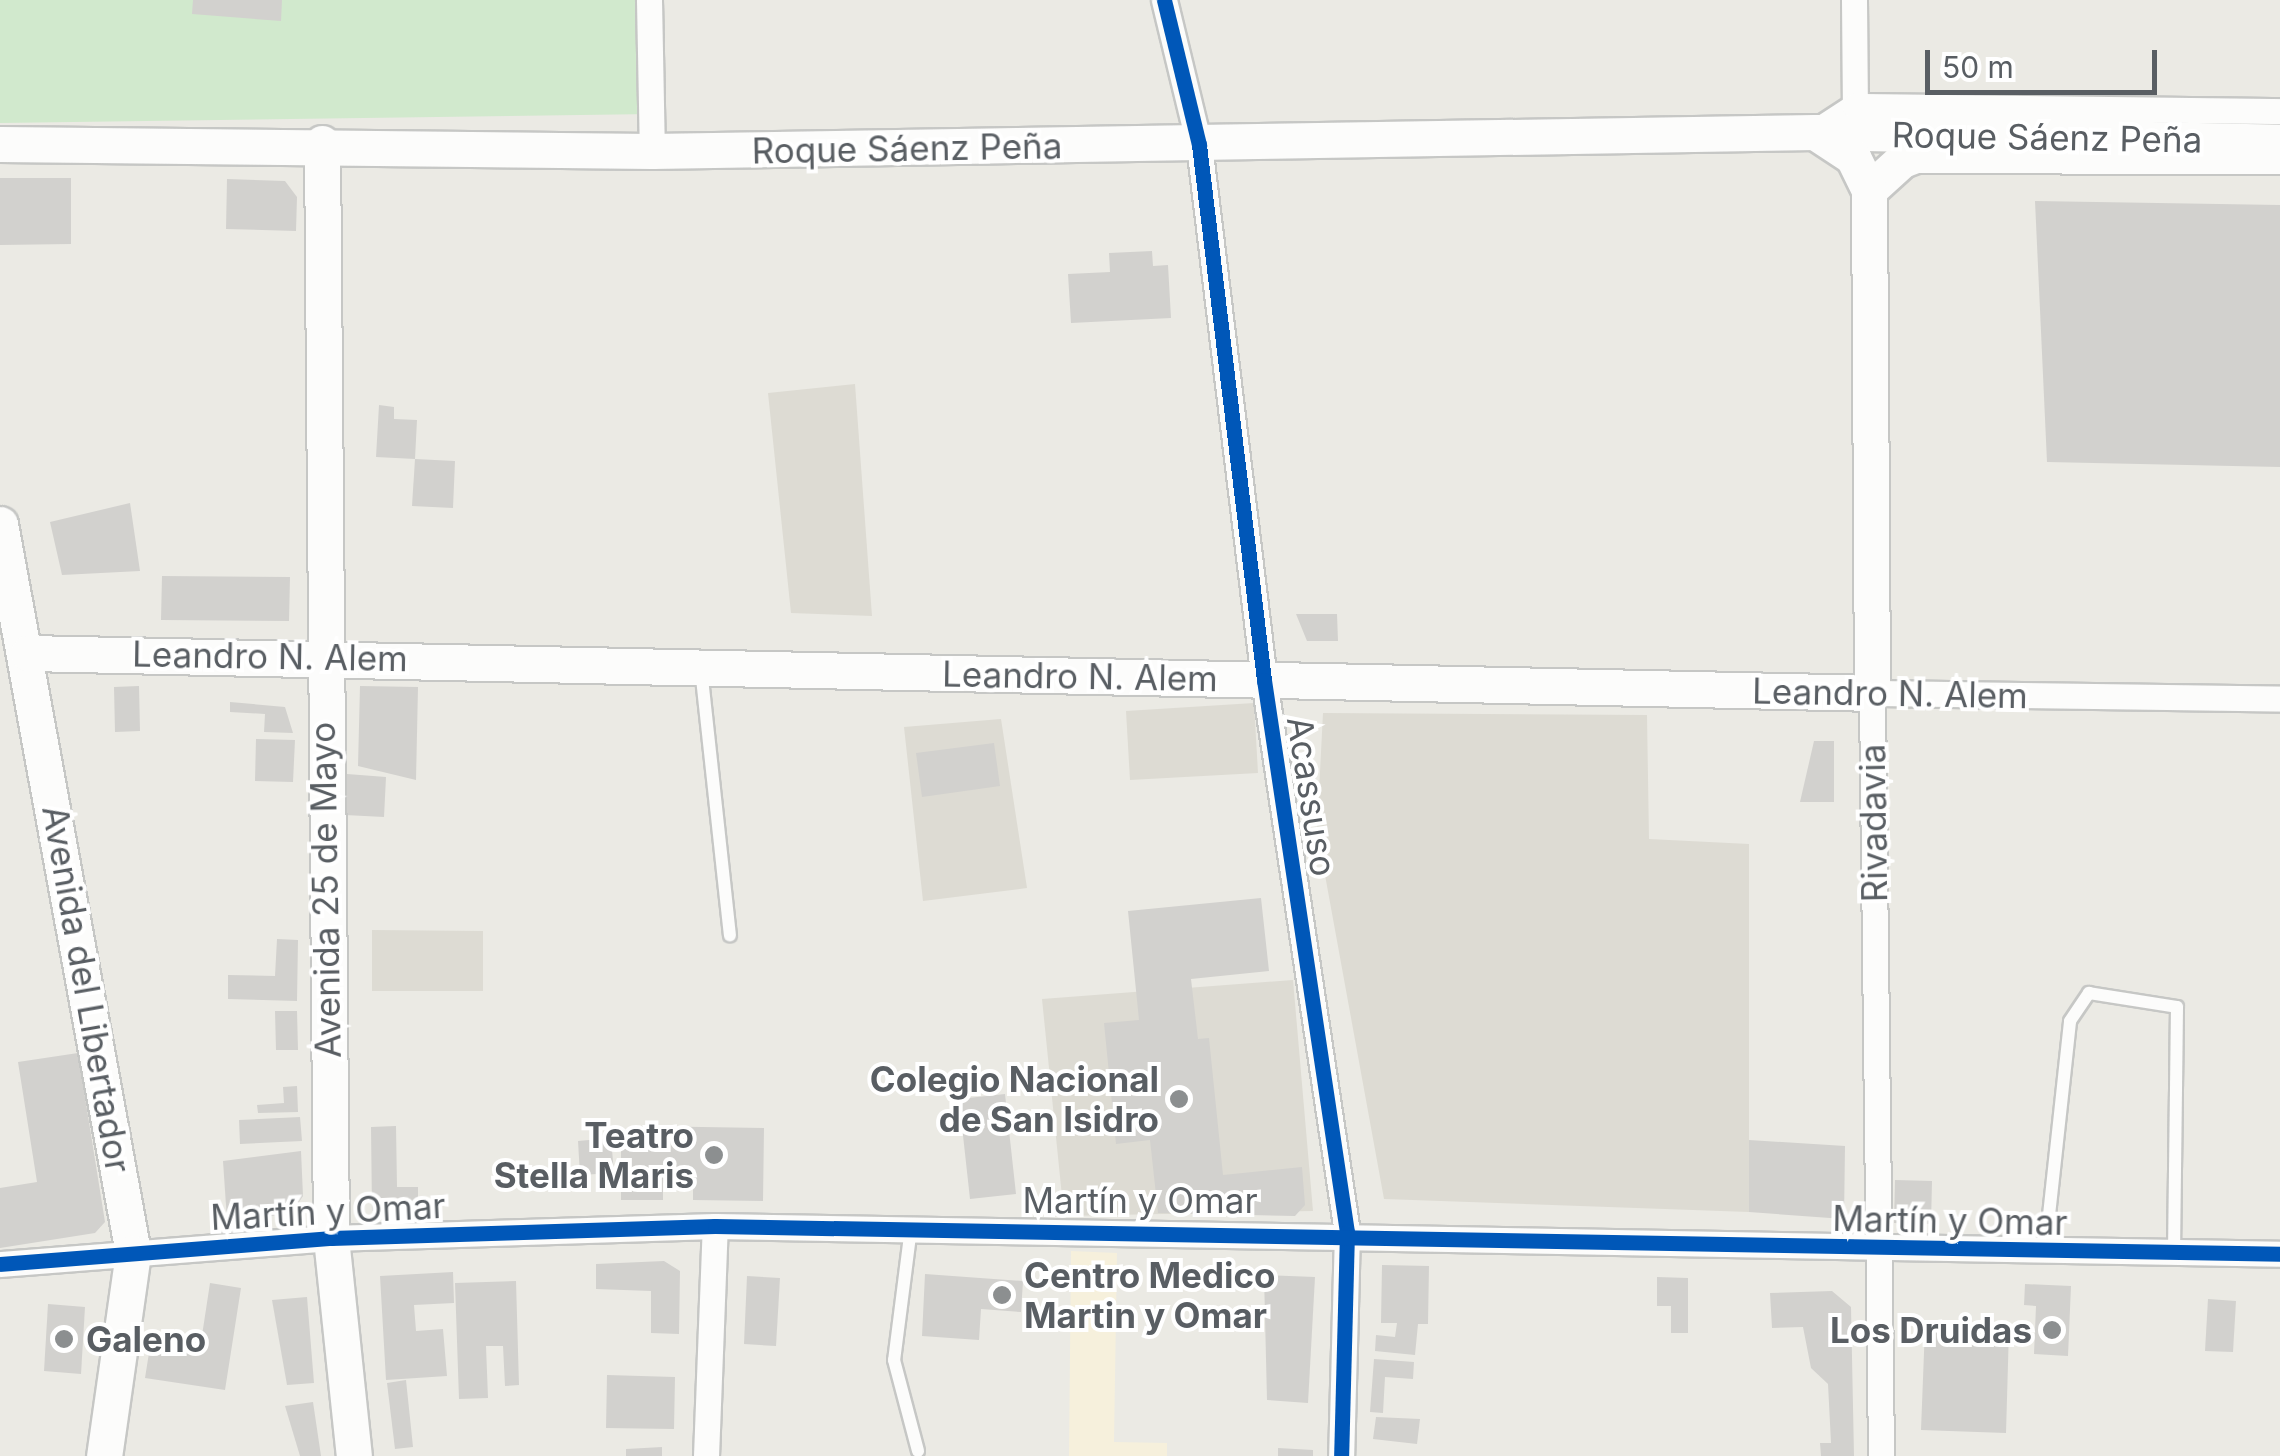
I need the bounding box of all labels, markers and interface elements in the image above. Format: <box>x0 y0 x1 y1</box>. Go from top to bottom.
scale bar <box>1930 30 2162 92</box>
text: 50 m <box>1942 49 2014 85</box>
street label: Roque Sáenz Peña <box>1891 113 2203 161</box>
street label: Roque Sáenz Peña <box>751 124 1063 172</box>
street label: Leandro N. Alem <box>132 633 408 679</box>
street label: Leandro N. Alem <box>942 653 1218 699</box>
street label: Leandro N. Alem <box>1752 670 2028 716</box>
street label: Acassuso <box>1279 713 1345 879</box>
street label: Avenida 25 de Mayo <box>301 722 349 1058</box>
street label: Rivadavia <box>1851 743 1895 903</box>
street label: Avenida del Libertador <box>34 802 140 1176</box>
place label: Colegio Nacional de San Isidro <box>870 1058 1159 1140</box>
marker: Colegio Nacional de San Isidro <box>1168 1088 1190 1110</box>
place label: Teatro Stella Maris <box>494 1114 694 1196</box>
marker: Teatro Stella Maris <box>703 1144 725 1166</box>
street label: Martín y Omar <box>1022 1179 1258 1221</box>
street label: Martín y Omar <box>209 1184 447 1238</box>
street label: Martín y Omar <box>1832 1197 2068 1243</box>
place label: Centro Medico Martin y Omar <box>1024 1254 1276 1336</box>
marker: Centro Medico Martin y Omar <box>989 1282 1015 1308</box>
place label: Los Druidas <box>1830 1309 2032 1351</box>
place label: Galeno <box>86 1318 206 1360</box>
marker: Los Druidas <box>2041 1319 2063 1341</box>
marker: Galeno <box>51 1326 77 1352</box>

